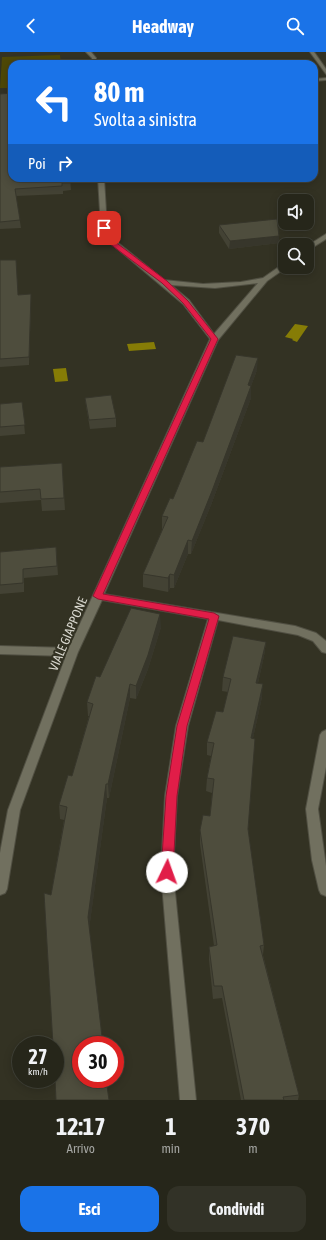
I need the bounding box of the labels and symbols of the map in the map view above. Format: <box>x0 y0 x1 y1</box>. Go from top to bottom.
pin <box>87 211 121 245</box>
street label: VIALE GIAPPONE <box>46 595 90 673</box>
position arrow <box>146 851 188 893</box>
speed limit sign: 30 <box>72 1036 124 1088</box>

